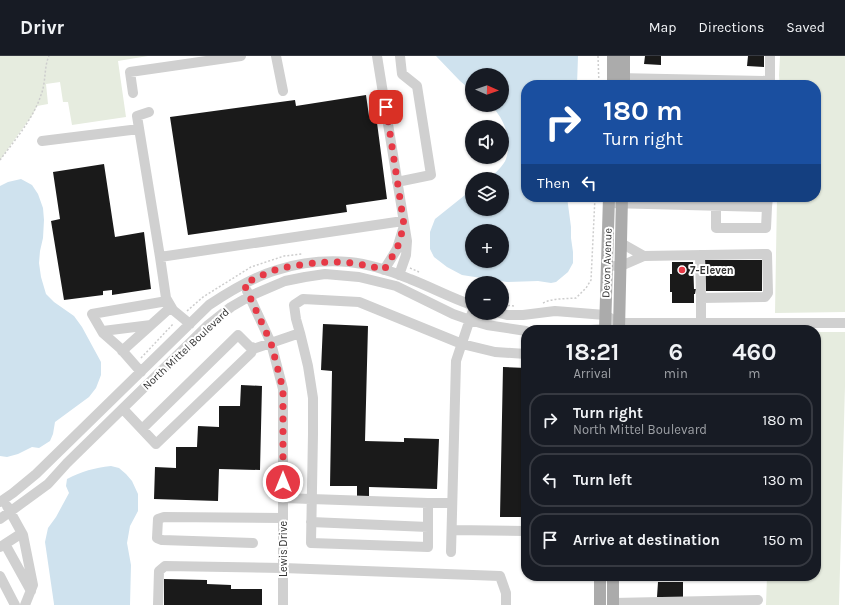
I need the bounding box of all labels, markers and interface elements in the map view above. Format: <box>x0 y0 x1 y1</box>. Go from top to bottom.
text: Drivr <box>20 17 64 39</box>
text: Map <box>649 19 677 36</box>
text: Directions <box>699 19 764 36</box>
text: Saved <box>786 19 825 36</box>
north arrow <box>465 68 509 112</box>
map controls <box>465 68 509 320</box>
pin <box>369 90 403 124</box>
text: 180 m <box>603 94 682 127</box>
icon: arrive <box>375 96 397 118</box>
icon: right <box>537 96 589 148</box>
button: sound <box>465 120 509 164</box>
text: Turn right <box>603 128 683 150</box>
button: layers <box>465 172 509 216</box>
icon: left <box>578 172 600 194</box>
text: Then <box>537 174 570 192</box>
button: + <box>465 224 509 268</box>
street label: Devon Avenue <box>599 227 615 298</box>
place label: 7-Eleven <box>690 264 734 277</box>
marker: 7-Eleven <box>677 265 687 275</box>
button: − <box>465 276 509 320</box>
street label: North Mittel Boulevard <box>140 306 232 392</box>
text: 18:21 <box>566 338 619 366</box>
text: 6 <box>669 338 683 366</box>
text: 460 <box>732 338 776 366</box>
text: Arrival <box>573 366 611 381</box>
text: min <box>664 366 688 381</box>
text: m <box>748 366 760 381</box>
text: Turn right <box>573 404 643 422</box>
icon: right <box>539 409 561 431</box>
text: 180 m <box>762 411 803 429</box>
text: North Mittel Boulevard <box>573 422 707 437</box>
position arrow <box>262 461 304 503</box>
icon: left <box>539 469 561 491</box>
text: Turn left <box>573 471 632 489</box>
text: 130 m <box>763 471 803 489</box>
street label: Lewis Drive <box>277 521 290 577</box>
icon: arrive <box>539 529 561 551</box>
text: Arrive at destination <box>573 531 720 549</box>
text: 150 m <box>763 531 803 549</box>

